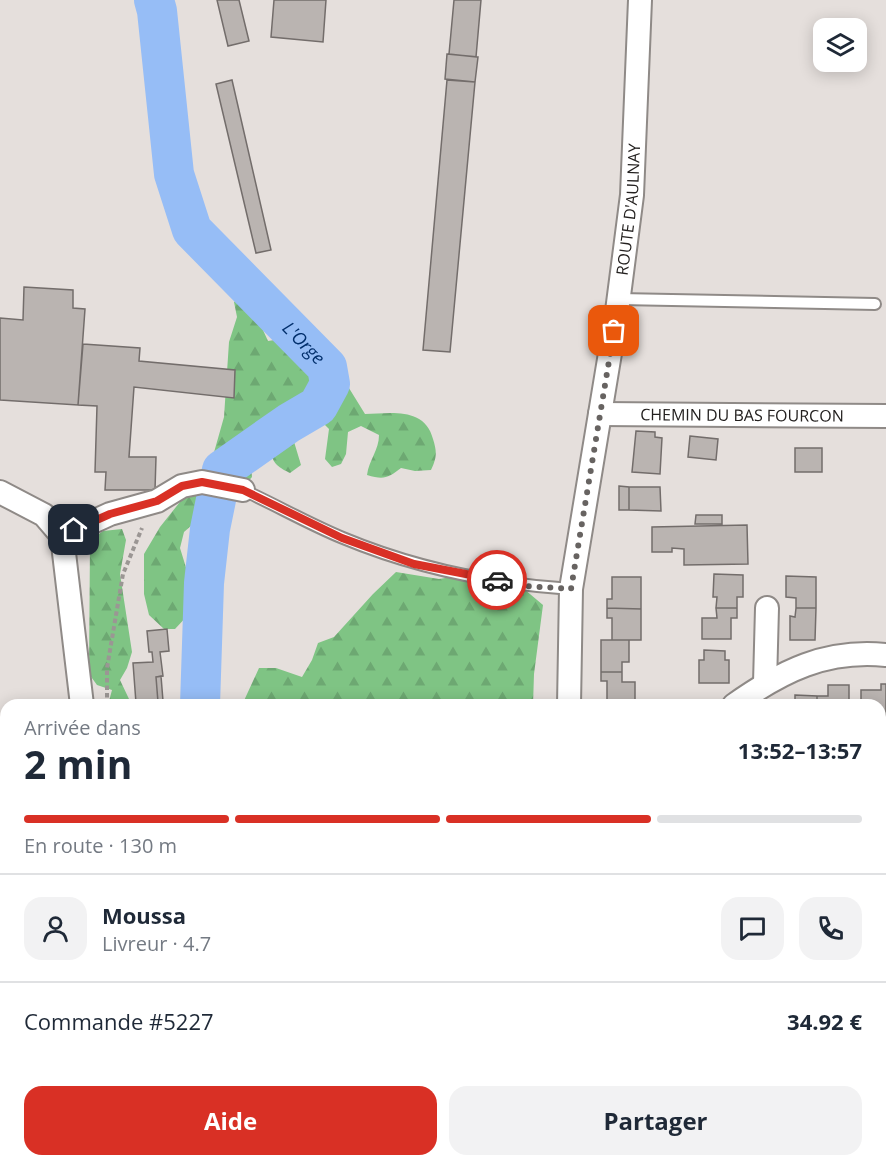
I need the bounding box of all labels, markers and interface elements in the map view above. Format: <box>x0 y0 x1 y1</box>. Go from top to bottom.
map controls <box>813 18 867 72</box>
button: layers <box>813 18 867 72</box>
street label: ROUTE D'AULNAY <box>611 143 645 277</box>
pin <box>588 305 639 356</box>
icon: bag <box>597 314 630 347</box>
water label: L'Orge <box>278 316 331 369</box>
street label: CHEMIN DU BAS FOURCON <box>640 403 844 427</box>
pin <box>48 504 99 555</box>
icon: home <box>57 513 90 546</box>
courier <box>467 550 527 610</box>
icon: car <box>481 564 514 597</box>
text: Arrivée dans <box>24 714 141 741</box>
text: 13:52–13:57 <box>738 735 862 765</box>
text: 2 min <box>24 737 132 790</box>
text: En route · 130 m <box>24 832 177 859</box>
button: person <box>24 897 87 960</box>
button: chat <box>721 897 784 960</box>
button: phone <box>799 897 862 960</box>
text: Moussa <box>102 900 186 930</box>
text: Livreur · 4.7 <box>102 930 211 957</box>
text: Commande #5227 <box>24 1006 214 1036</box>
text: 34.92 € <box>787 1006 862 1036</box>
button: Aide <box>24 1086 437 1155</box>
button: Partager <box>449 1086 862 1155</box>

